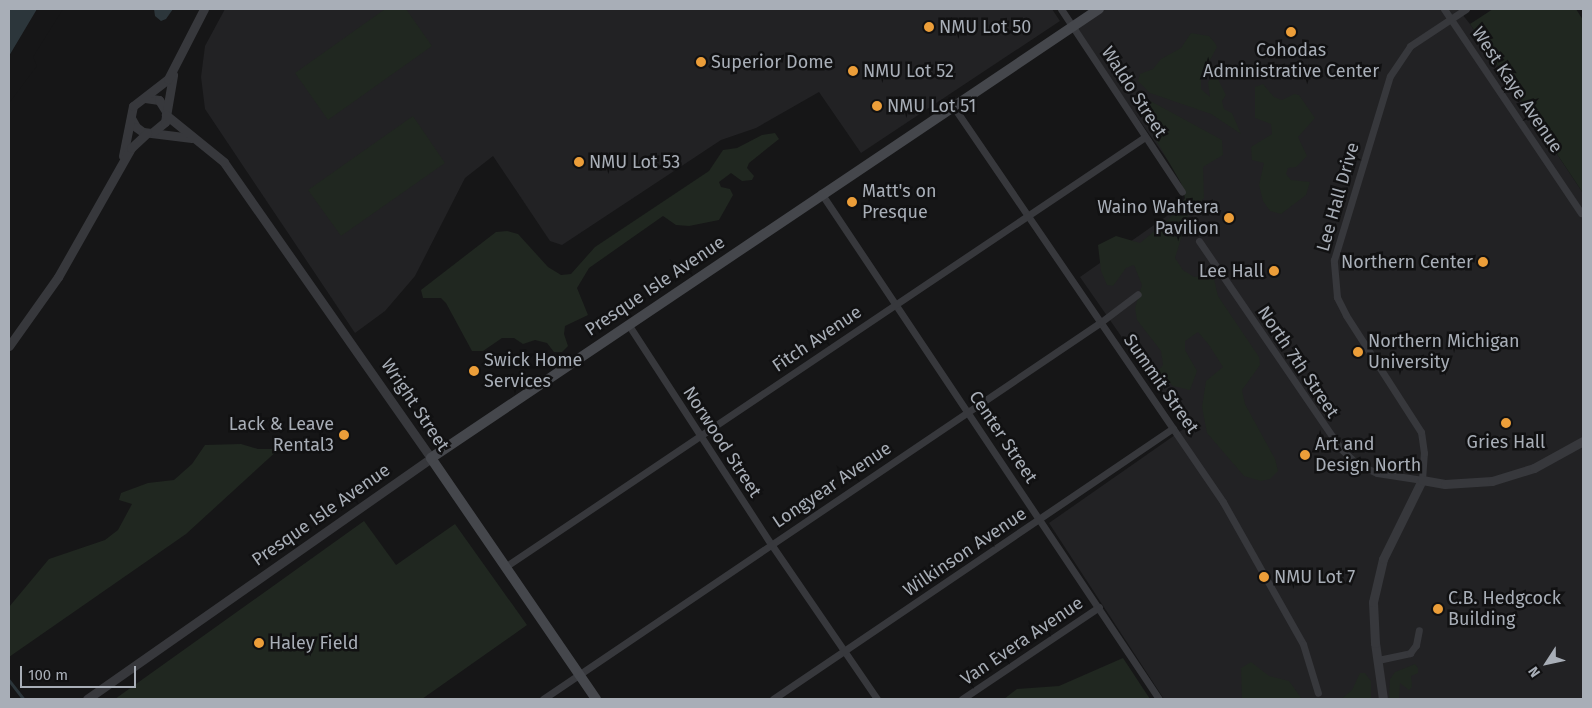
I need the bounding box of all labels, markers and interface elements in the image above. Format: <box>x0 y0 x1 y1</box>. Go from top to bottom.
place label: NMU Lot 50 <box>939 16 1031 38</box>
marker: NMU Lot 50 <box>923 21 935 33</box>
street label: West Kaye Avenue <box>1467 23 1567 157</box>
marker: Cohodas Administrative Center <box>1285 26 1297 38</box>
place label: Cohodas Administrative Center <box>1203 40 1379 82</box>
street label: Waldo Street <box>1097 43 1171 141</box>
place label: Superior Dome <box>711 51 833 73</box>
marker: Superior Dome <box>695 56 707 68</box>
place label: NMU Lot 52 <box>863 60 954 82</box>
marker: NMU Lot 52 <box>847 65 859 77</box>
place label: NMU Lot 51 <box>887 95 976 117</box>
marker: NMU Lot 51 <box>871 100 883 112</box>
street label: Lee Hall Drive <box>1312 140 1364 254</box>
place label: NMU Lot 53 <box>589 151 680 173</box>
marker: NMU Lot 53 <box>573 156 585 168</box>
place label: Matt's on Presque <box>862 181 937 223</box>
marker: Matt's on Presque <box>846 196 858 208</box>
place label: Waino Wahtera Pavilion <box>1097 197 1219 240</box>
marker: Waino Wahtera Pavilion <box>1223 212 1235 224</box>
street label: Presque Isle Avenue <box>581 231 729 341</box>
place label: Northern Center <box>1341 251 1473 273</box>
marker: Northern Center <box>1477 256 1489 268</box>
place label: Lee Hall <box>1199 260 1264 282</box>
marker: Lee Hall <box>1268 265 1280 277</box>
street label: Fitch Avenue <box>768 301 866 377</box>
street label: North 7th Street <box>1253 302 1343 422</box>
street label: Summit Street <box>1119 330 1203 438</box>
place label: Northern Michigan University <box>1368 331 1520 374</box>
marker: Northern Michigan University <box>1352 346 1364 358</box>
place label: Swick Home Services <box>484 350 582 392</box>
street label: Wright Street <box>376 355 454 455</box>
marker: Swick Home Services <box>468 365 480 377</box>
street label: Norwood Street <box>678 382 766 502</box>
street label: Center Street <box>964 387 1042 487</box>
place label: Lack & Leave Rental3 <box>229 414 334 456</box>
marker: Gries Hall <box>1500 417 1512 429</box>
marker: Lack & Leave Rental3 <box>338 429 350 441</box>
place label: Gries Hall <box>1467 431 1545 453</box>
place label: Art and Design North <box>1315 434 1421 476</box>
street label: Longyear Avenue <box>769 437 895 533</box>
marker: Art and Design North <box>1299 449 1311 461</box>
street label: Presque Isle Avenue <box>248 459 394 571</box>
street label: Wilkinson Avenue <box>899 503 1031 601</box>
place label: NMU Lot 7 <box>1274 566 1355 588</box>
marker: NMU Lot 7 <box>1258 571 1270 583</box>
place label: C.B. Hedgcock Building <box>1448 588 1561 630</box>
street label: Van Evera Avenue <box>957 592 1087 690</box>
marker: C.B. Hedgcock Building <box>1432 603 1444 615</box>
place label: Haley Field <box>269 632 358 654</box>
marker: Haley Field <box>253 637 265 649</box>
north arrow <box>1522 638 1572 688</box>
scale bar <box>22 656 139 688</box>
text: N <box>1525 663 1544 681</box>
text: 100 m <box>28 666 68 684</box>

